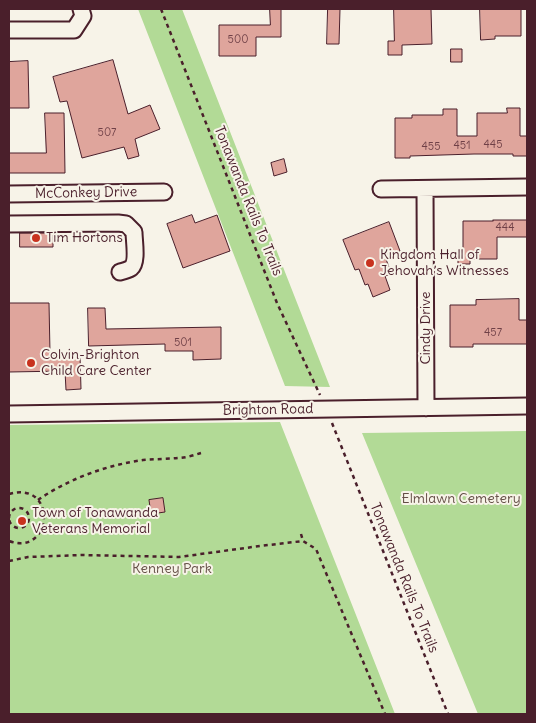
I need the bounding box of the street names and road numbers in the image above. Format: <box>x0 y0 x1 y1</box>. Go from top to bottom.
street label: Tonawanda Rails To Trails <box>210 124 286 278</box>
street label: McConkey Drive <box>35 184 137 202</box>
street label: Cindy Drive <box>418 291 434 365</box>
street label: Brighton Road <box>223 401 313 419</box>
street label: Tonawanda Rails To Trails <box>366 501 442 655</box>

